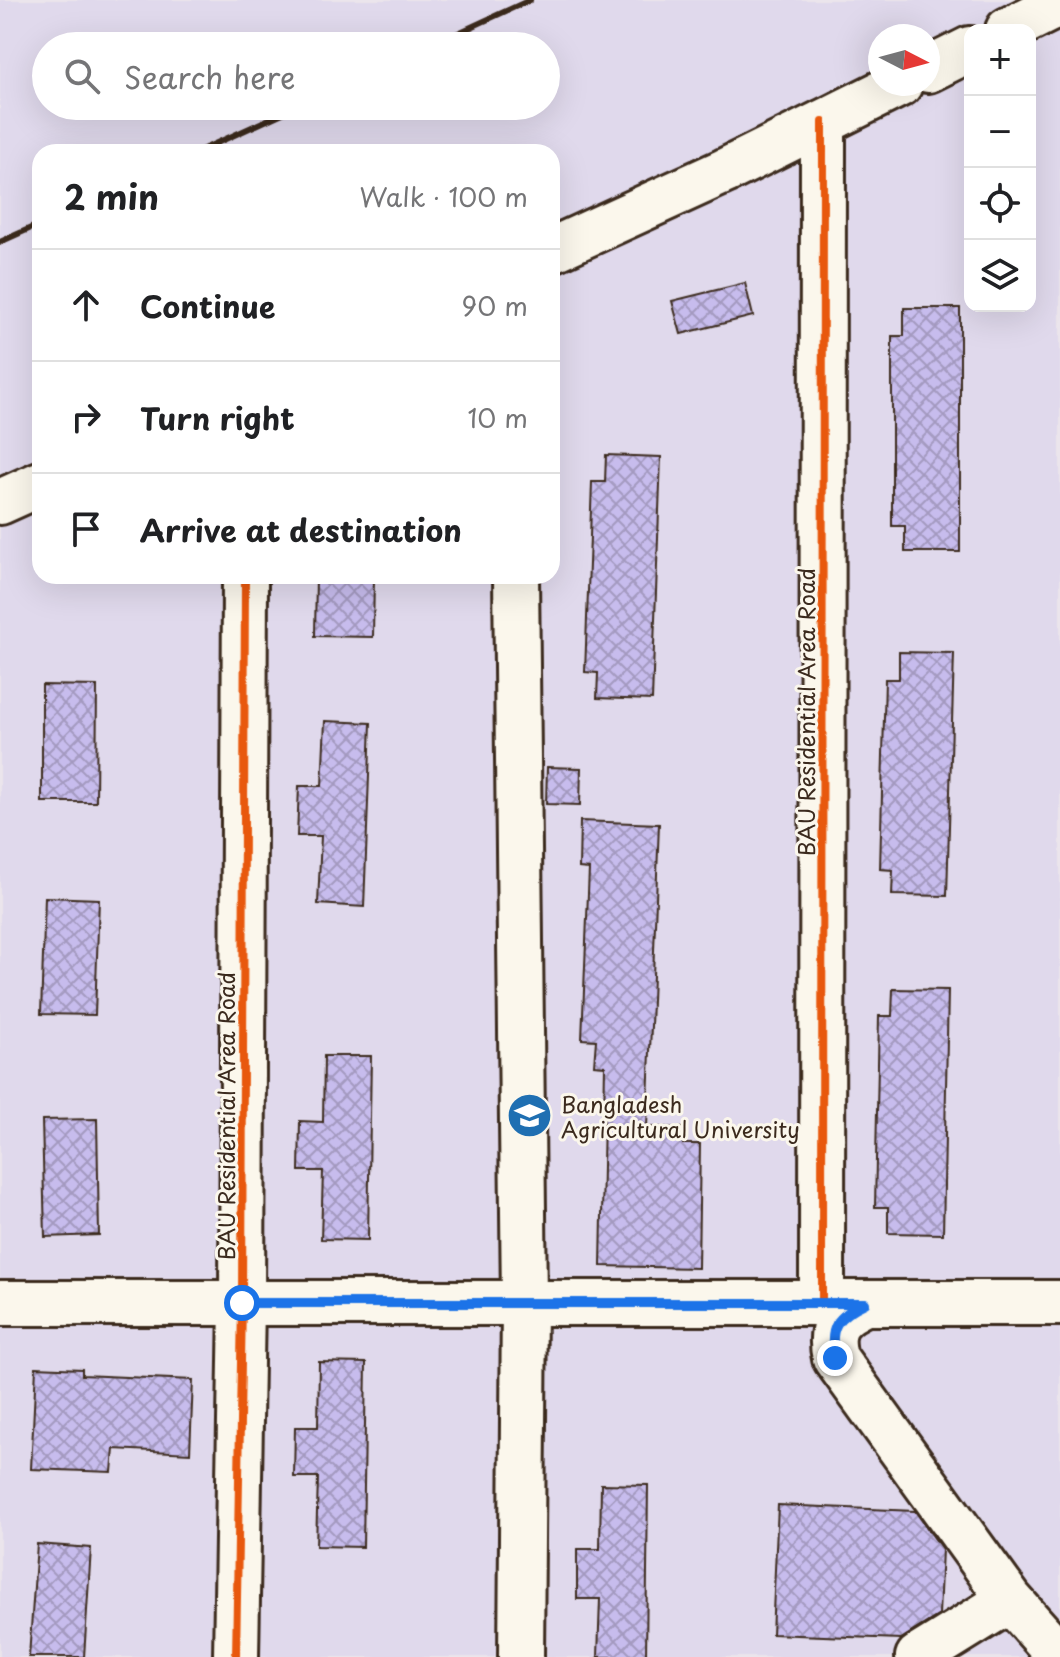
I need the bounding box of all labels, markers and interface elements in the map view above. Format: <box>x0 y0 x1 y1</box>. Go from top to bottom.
north arrow <box>868 24 940 96</box>
map controls <box>964 24 1036 312</box>
button: + <box>964 24 1036 96</box>
search box <box>32 32 560 120</box>
icon: search <box>60 54 104 98</box>
text: Search here <box>124 54 296 99</box>
button: − <box>964 96 1036 168</box>
button: locate <box>964 168 1036 240</box>
text: 2 min <box>64 170 159 222</box>
text: Walk · 100 m <box>360 177 528 216</box>
button: layers <box>964 240 1036 312</box>
icon: ahead <box>64 283 108 327</box>
text: Continue <box>140 283 275 328</box>
text: 90 m <box>461 286 528 325</box>
icon: right <box>64 395 108 439</box>
text: Turn right <box>140 395 295 440</box>
text: 10 m <box>467 398 528 437</box>
icon: arrive <box>64 507 108 551</box>
text: Arrive at destination <box>140 507 462 552</box>
street label: BAU Residential Area Road <box>789 568 822 856</box>
street label: BAU Residential Area Road <box>209 972 242 1260</box>
place label: Bangladesh Agricultural University <box>561 1087 800 1145</box>
school or university icon: Bangladesh Agricultural University <box>506 1092 554 1140</box>
route start <box>224 1285 260 1321</box>
route end <box>817 1340 853 1376</box>

